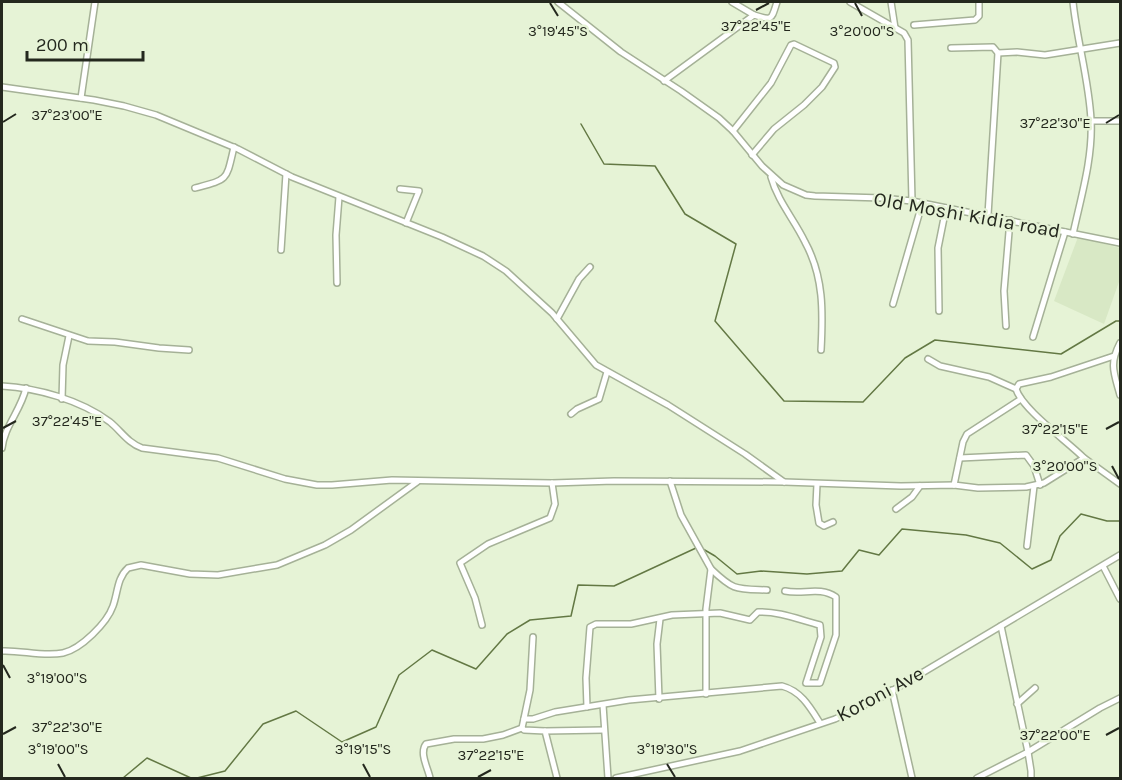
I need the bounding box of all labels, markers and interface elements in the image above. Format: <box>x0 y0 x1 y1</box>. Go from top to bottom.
text: 37°22'45"E <box>721 17 791 35</box>
text: 3°19'45"S <box>528 22 588 40</box>
text: 3°20'00"S <box>829 22 895 40</box>
scale bar <box>27 24 142 62</box>
text: 200 m <box>36 34 89 56</box>
text: 37°23'00"E <box>31 106 103 124</box>
text: 37°22'30"E <box>1019 114 1091 132</box>
street label: Old Moshi Kidia road <box>872 187 1062 243</box>
text: 37°22'45"E <box>32 412 102 430</box>
text: 37°22'15"E <box>1022 420 1088 438</box>
text: 3°20'00"S <box>1032 457 1098 475</box>
street label: Koroni Ave <box>832 661 928 727</box>
text: 3°19'00"S <box>26 669 88 687</box>
text: 37°22'30"E <box>31 718 103 736</box>
text: 37°22'00"E <box>1019 726 1091 744</box>
text: 3°19'00"S <box>27 740 89 758</box>
text: 3°19'15"S <box>335 740 391 758</box>
text: 3°19'30"S <box>636 740 698 758</box>
text: 37°22'15"E <box>458 746 524 764</box>

